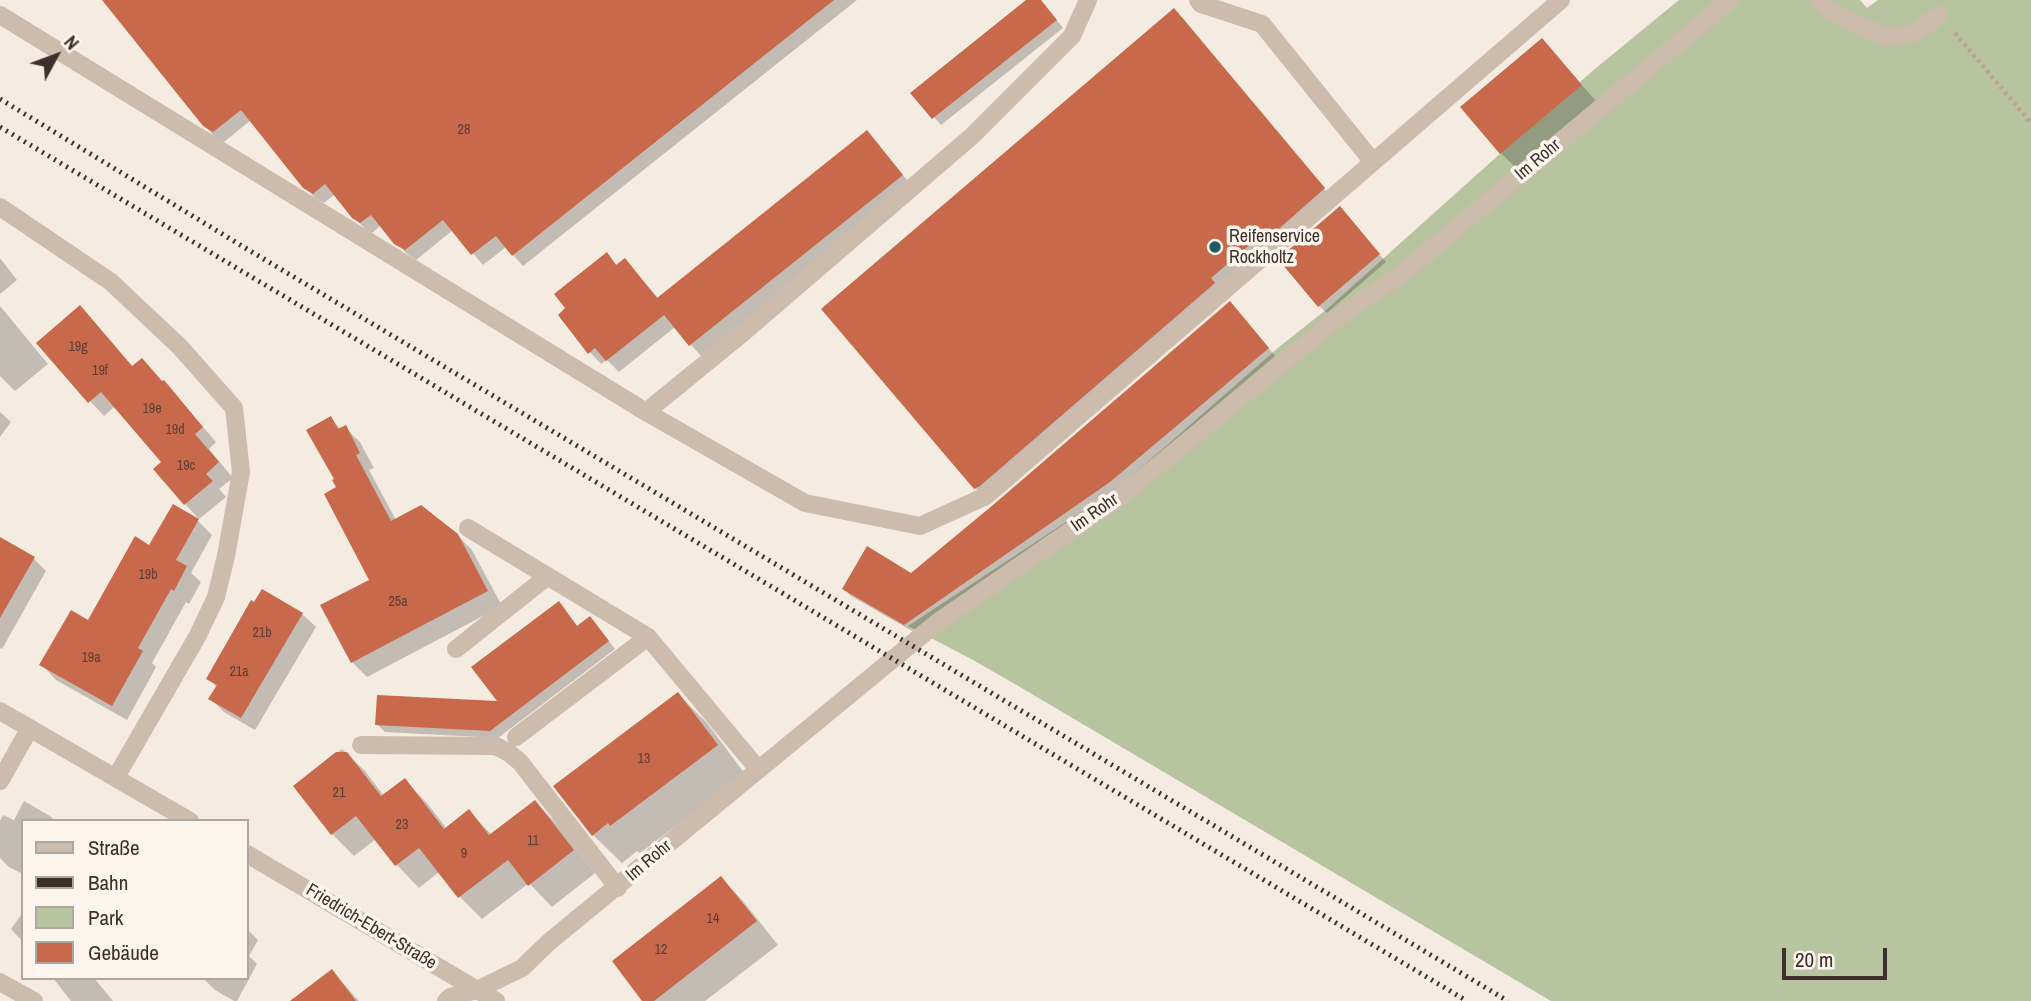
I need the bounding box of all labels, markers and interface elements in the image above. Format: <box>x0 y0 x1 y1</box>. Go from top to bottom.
north arrow <box>21 21 91 91</box>
text: N <box>58 29 85 55</box>
house number: 28 <box>458 122 470 138</box>
street label: Im Rohr <box>1511 135 1565 185</box>
place label: Reifenservice Rockholtz <box>1229 226 1320 268</box>
marker: Reifenservice Rockholtz <box>1207 239 1223 255</box>
house number: 19g <box>68 339 88 355</box>
house number: 19f <box>92 363 108 379</box>
house number: 19e <box>142 401 162 417</box>
house number: 19d <box>165 422 185 438</box>
house number: 19c <box>177 458 195 474</box>
street label: Im Rohr <box>1067 489 1123 537</box>
house number: 19b <box>138 567 158 583</box>
house number: 25a <box>388 594 408 610</box>
house number: 21b <box>252 625 272 641</box>
house number: 19a <box>81 650 101 666</box>
house number: 21a <box>229 664 249 680</box>
house number: 13 <box>638 751 650 767</box>
house number: 21 <box>333 785 345 801</box>
house number: 23 <box>396 817 408 833</box>
legend <box>21 819 248 980</box>
text: Straße <box>88 833 140 862</box>
house number: 11 <box>527 833 539 849</box>
street label: Im Rohr <box>622 836 676 886</box>
house number: 9 <box>461 846 467 862</box>
text: Bahn <box>88 868 128 897</box>
street label: Friedrich-Ebert-Straße <box>302 880 440 974</box>
text: Park <box>88 903 123 932</box>
house number: 14 <box>707 911 719 927</box>
scale bar <box>1786 934 1891 978</box>
text: Gebäude <box>88 938 159 967</box>
house number: 12 <box>655 942 667 958</box>
text: 20 m <box>1795 945 1833 974</box>

